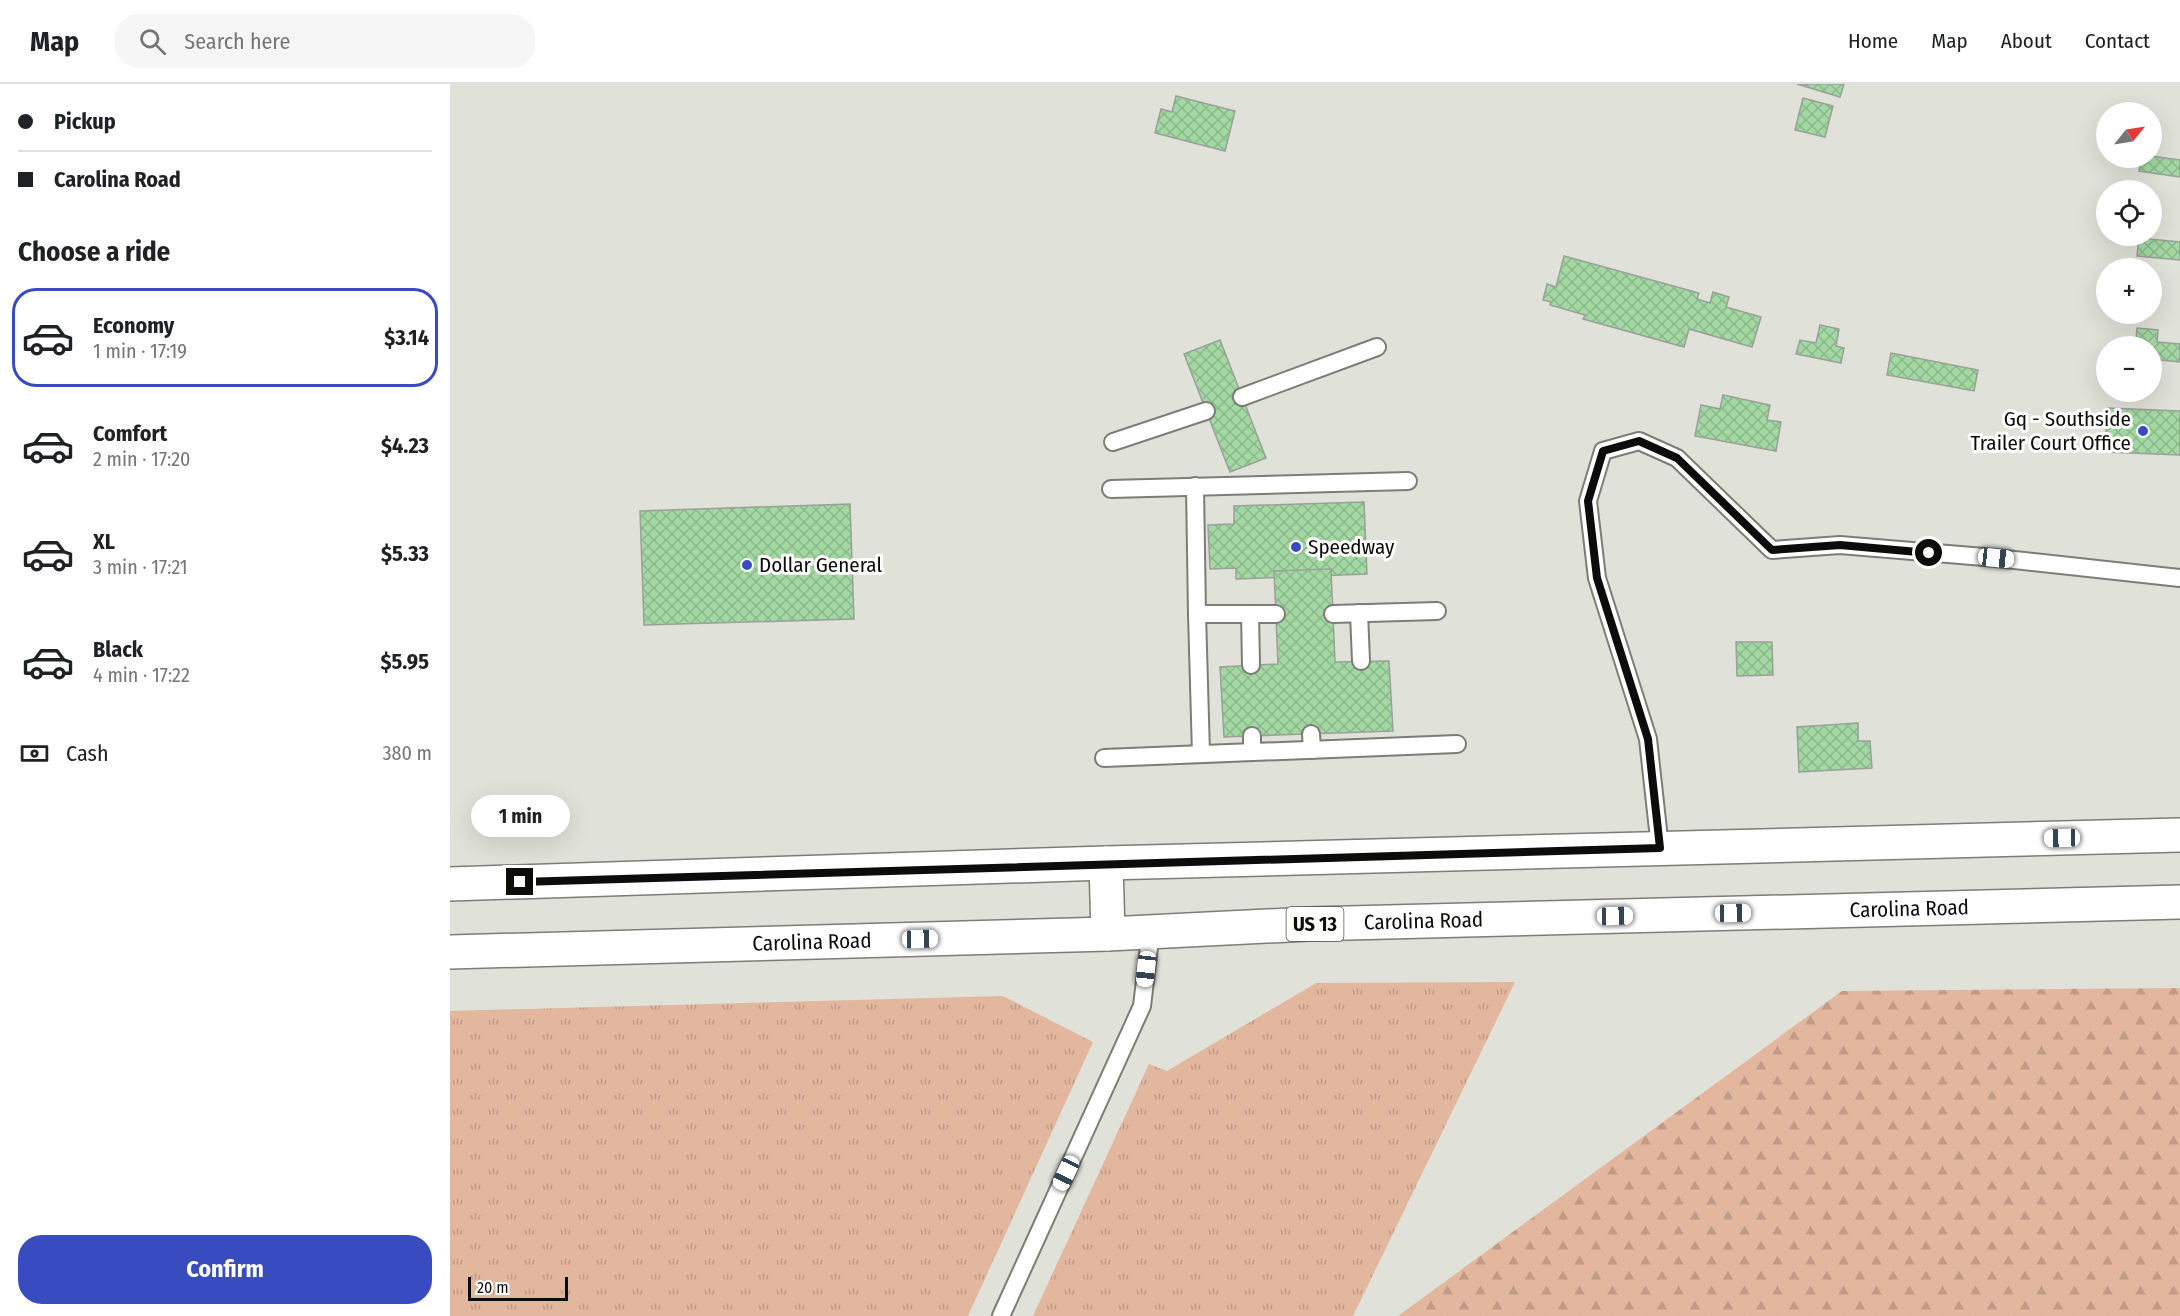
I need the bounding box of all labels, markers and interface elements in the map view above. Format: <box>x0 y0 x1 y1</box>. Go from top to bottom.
search box <box>115 14 535 68</box>
text: Map <box>30 25 79 58</box>
icon: search <box>136 25 169 58</box>
text: Search here <box>184 28 290 55</box>
text: Home <box>1848 28 1898 54</box>
text: Map <box>1931 28 1968 54</box>
text: About <box>2001 28 2052 54</box>
text: Contact <box>2085 28 2150 54</box>
north arrow <box>2096 102 2162 168</box>
map controls <box>2096 102 2162 402</box>
text: Pickup <box>54 108 116 135</box>
text: Carolina Road <box>54 166 181 193</box>
button: locate <box>2096 180 2162 246</box>
text: Choose a ride <box>18 236 170 268</box>
button: + <box>2096 258 2162 324</box>
icon: car <box>21 311 75 365</box>
text: Economy <box>93 312 174 339</box>
text: $3.14 <box>384 324 429 351</box>
button: − <box>2096 336 2162 402</box>
text: 1 min · 17:19 <box>93 339 187 363</box>
place label: Gq - Southside Trailer Court Office <box>1971 406 2131 456</box>
icon: car <box>21 419 75 473</box>
text: Comfort <box>93 420 167 447</box>
marker: Gq - Southside Trailer Court Office <box>2136 424 2150 438</box>
text: $4.23 <box>381 432 429 459</box>
text: 2 min · 17:20 <box>93 447 191 471</box>
icon: car <box>21 527 75 581</box>
text: XL <box>93 528 115 555</box>
place label: Speedway <box>1308 534 1395 560</box>
route start <box>1915 539 1942 566</box>
text: $5.33 <box>381 540 429 567</box>
marker: Speedway <box>1289 540 1303 554</box>
car <box>1977 547 2015 569</box>
place label: Dollar General <box>759 552 882 578</box>
text: 3 min · 17:21 <box>93 555 188 579</box>
marker: Dollar General <box>740 558 754 572</box>
icon: car <box>21 635 75 689</box>
text: Black <box>93 636 143 663</box>
text: $5.95 <box>381 648 429 675</box>
text: 4 min · 17:22 <box>93 663 190 687</box>
icon: cash <box>18 737 51 770</box>
text: Cash <box>66 740 109 767</box>
text: 380 m <box>382 741 432 765</box>
callout: 1 min <box>470 795 569 837</box>
text: 1 min <box>499 804 542 828</box>
car <box>2044 829 2080 847</box>
route end <box>506 868 533 895</box>
street label: Carolina Road <box>1849 894 1969 923</box>
car <box>1715 904 1751 922</box>
road number: US 13 <box>1286 907 1344 941</box>
street label: Carolina Road <box>1364 907 1483 936</box>
car <box>1597 907 1633 925</box>
street label: Carolina Road <box>752 927 872 957</box>
car <box>902 930 938 948</box>
car <box>1135 950 1157 988</box>
car <box>1050 1153 1082 1193</box>
button: Confirm <box>18 1235 432 1304</box>
scale bar <box>468 1274 568 1302</box>
text: 20 m <box>477 1278 508 1297</box>

